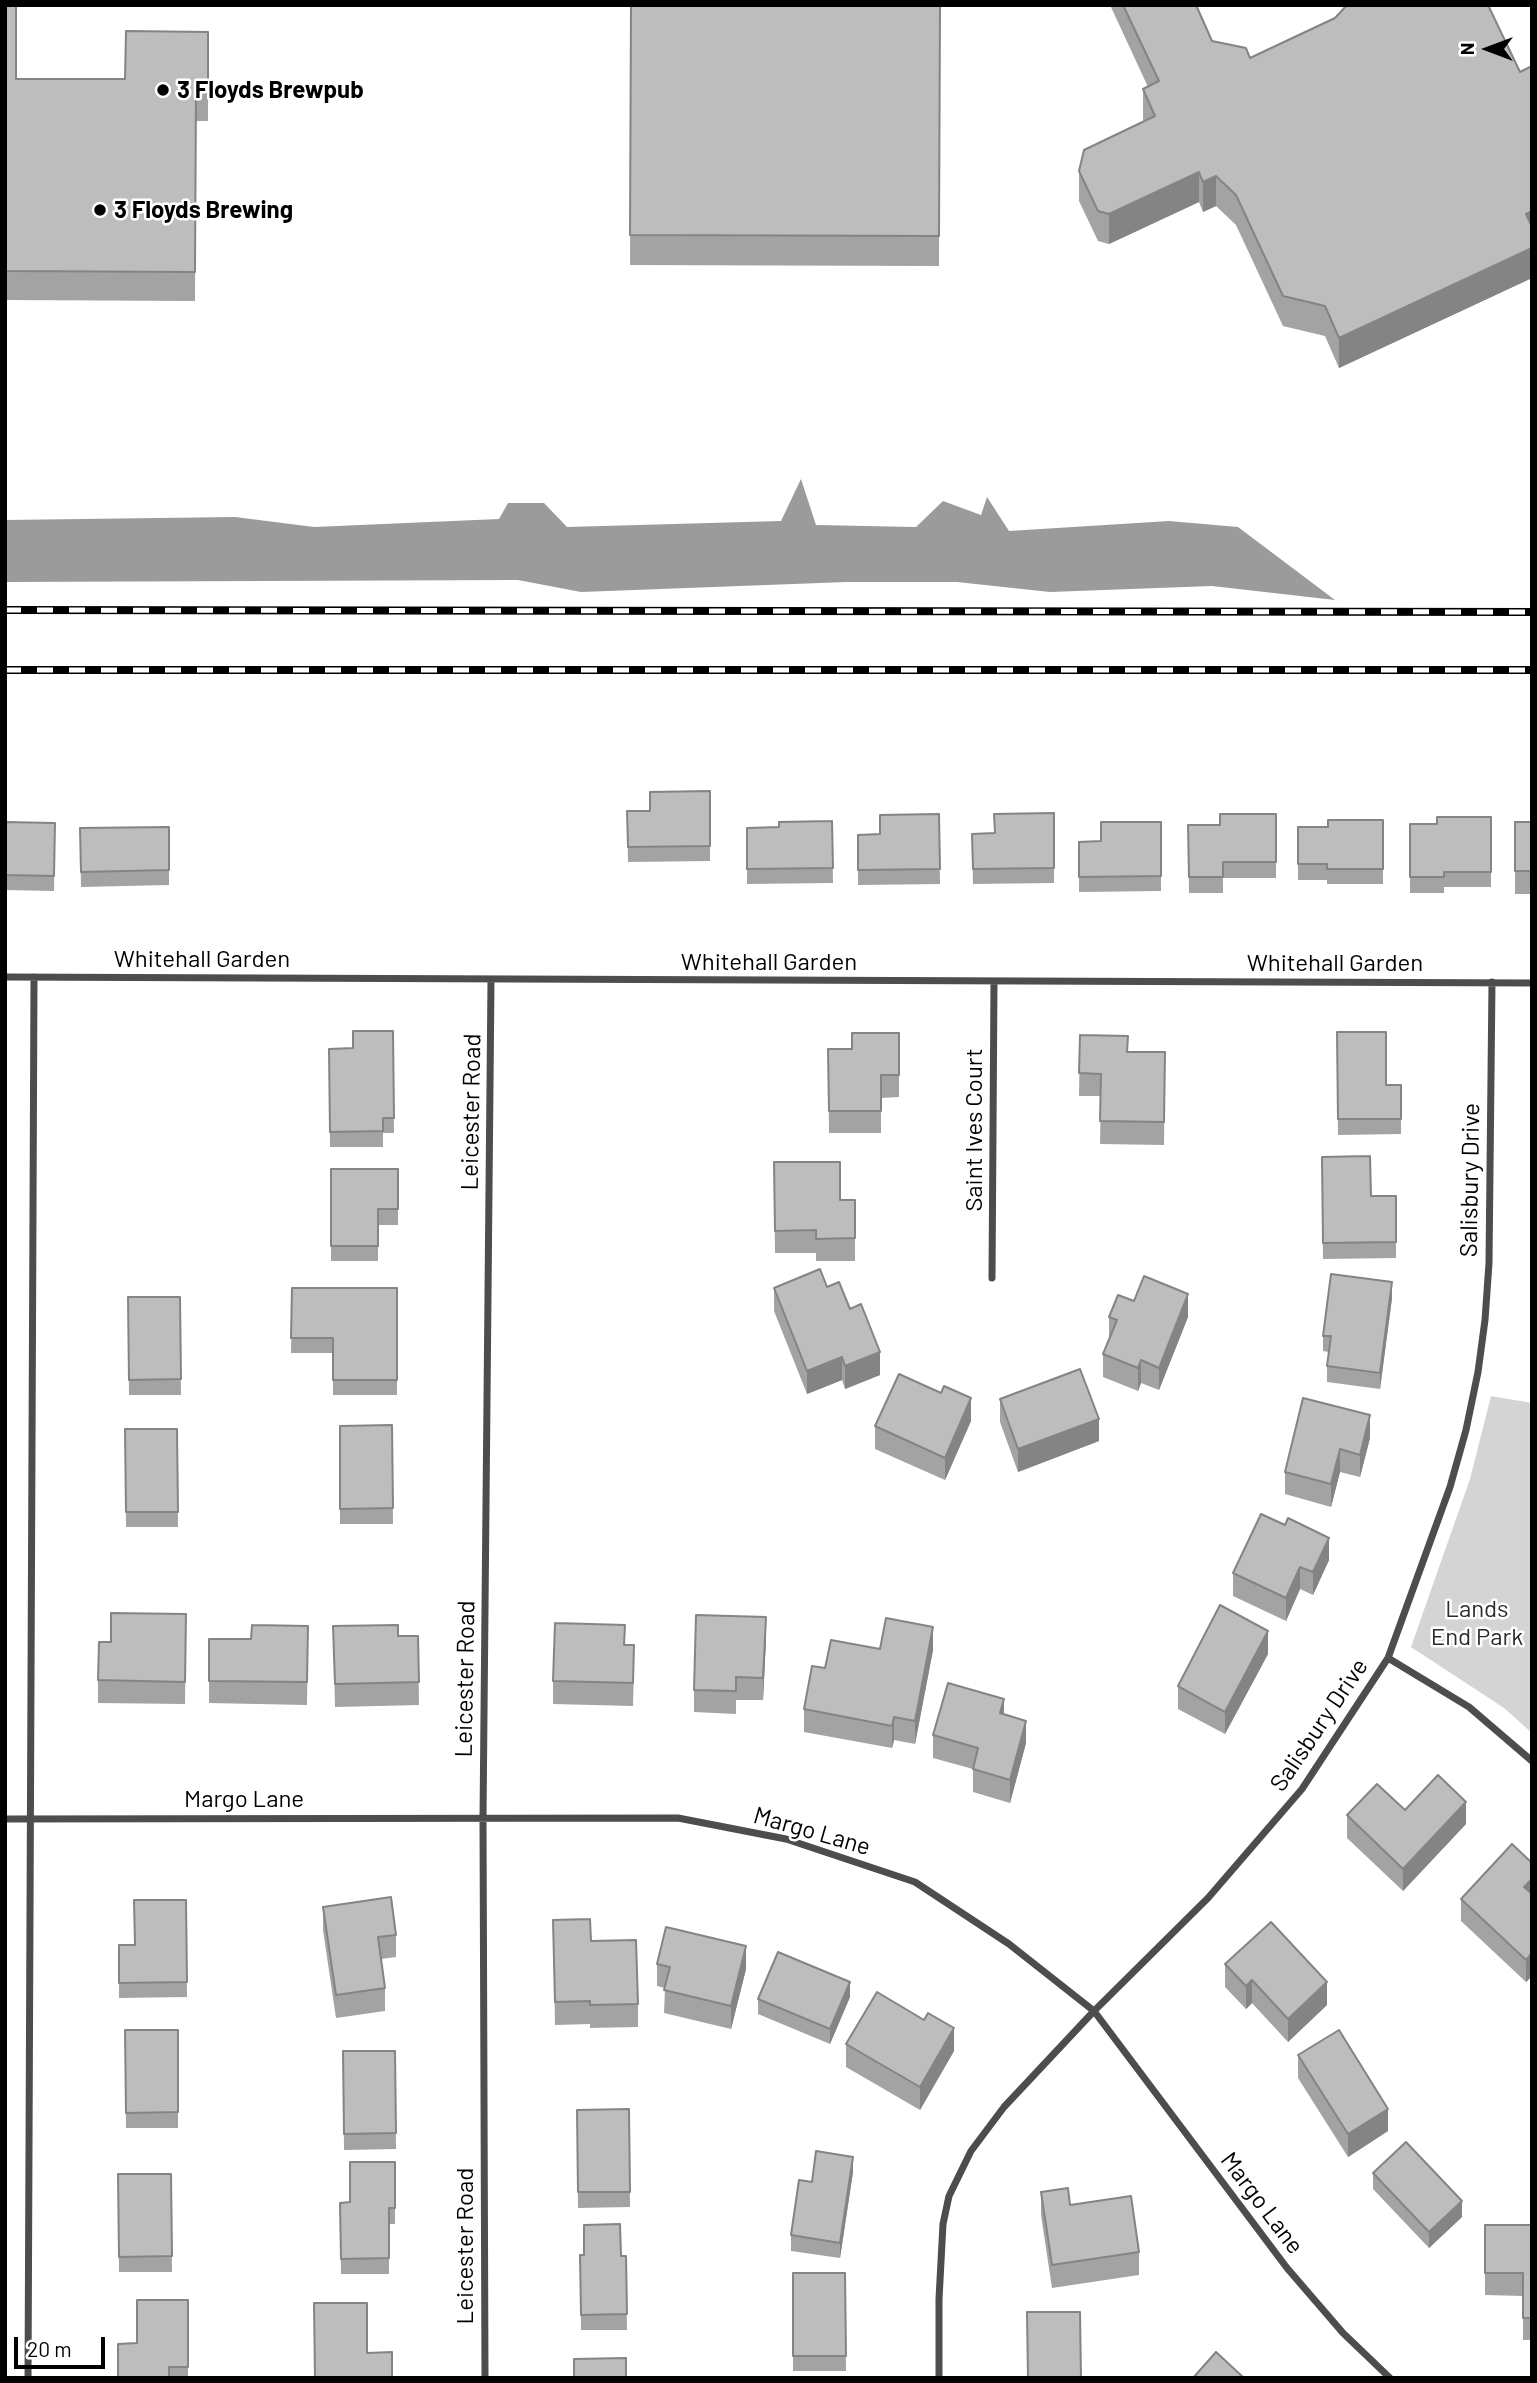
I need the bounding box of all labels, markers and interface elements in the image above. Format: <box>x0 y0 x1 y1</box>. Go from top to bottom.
north arrow <box>1453 14 1523 84</box>
text: N <box>1455 43 1478 55</box>
place label: 3 Floyds Brewpub <box>177 76 364 104</box>
marker: 3 Floyds Brewpub <box>155 82 171 98</box>
place label: 3 Floyds Brewing <box>114 196 293 224</box>
marker: 3 Floyds Brewing <box>92 202 108 218</box>
street label: Whitehall Garden <box>114 945 290 973</box>
street label: Whitehall Garden <box>681 948 857 976</box>
street label: Whitehall Garden <box>1247 949 1423 977</box>
street label: Leicester Road <box>455 1033 487 1191</box>
street label: Saint Ives Court <box>960 1048 988 1212</box>
street label: Salisbury Drive <box>1454 1103 1486 1257</box>
park label: Lands End Park <box>1431 1595 1523 1651</box>
street label: Leicester Road <box>449 1600 481 1758</box>
street label: Salisbury Drive <box>1264 1653 1374 1797</box>
street label: Margo Lane <box>184 1785 304 1813</box>
street label: Margo Lane <box>750 1801 874 1861</box>
street label: Margo Lane <box>1214 2146 1310 2260</box>
street label: Leicester Road <box>451 2168 479 2324</box>
scale bar <box>18 2324 108 2368</box>
text: 20 m <box>27 2336 72 2361</box>

